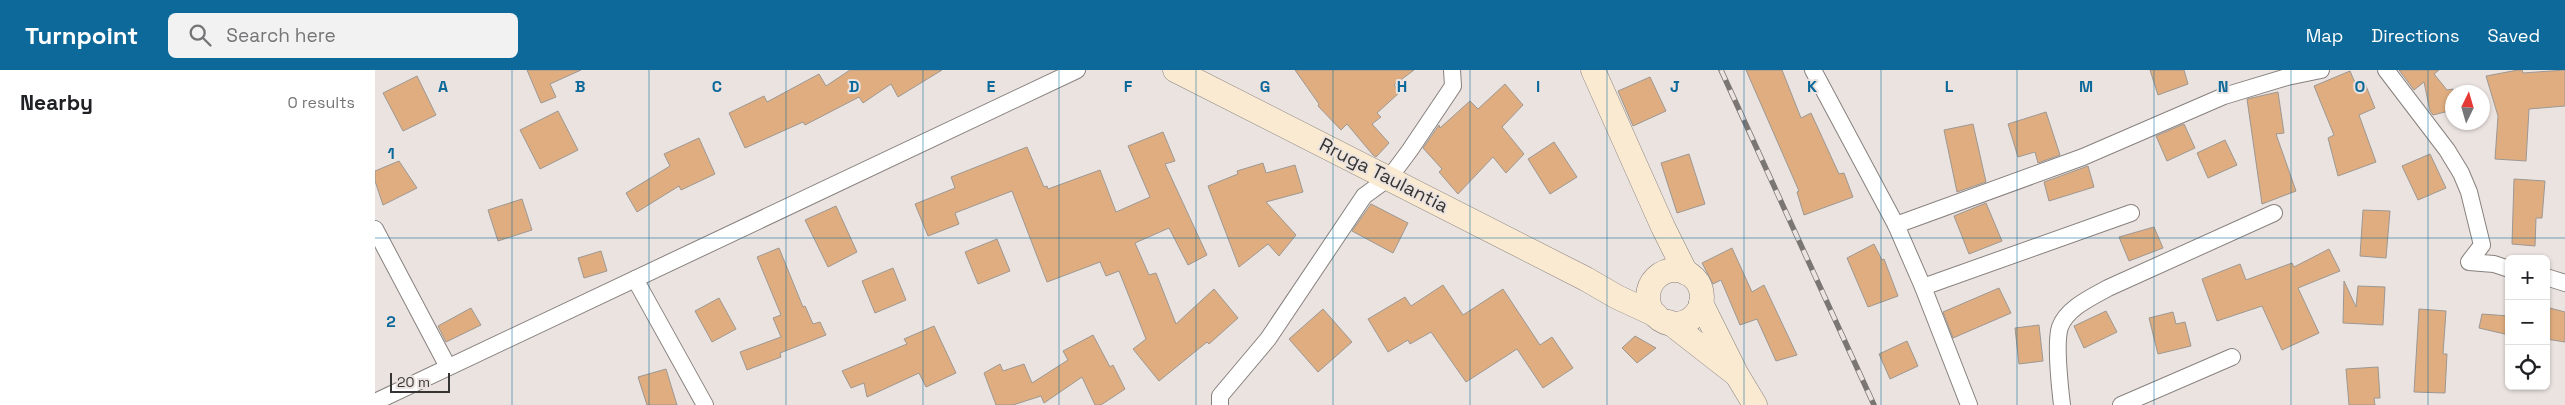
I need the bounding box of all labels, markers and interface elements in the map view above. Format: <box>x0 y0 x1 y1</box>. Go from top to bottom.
search box <box>168 13 518 58</box>
text: Turnpoint <box>25 20 138 51</box>
icon: search <box>186 21 214 49</box>
text: Search here <box>226 23 336 48</box>
text: Map <box>2306 24 2343 47</box>
text: Directions <box>2371 24 2460 47</box>
text: Saved <box>2488 24 2540 47</box>
text: A <box>438 76 448 97</box>
text: B <box>575 76 585 97</box>
text: C <box>712 76 722 97</box>
text: D <box>849 76 859 97</box>
text: E <box>987 76 996 97</box>
text: F <box>1124 76 1133 97</box>
text: G <box>1260 76 1270 97</box>
text: H <box>1397 76 1407 97</box>
text: I <box>1536 76 1540 97</box>
text: J <box>1670 76 1680 97</box>
text: K <box>1807 76 1817 97</box>
text: L <box>1945 76 1954 97</box>
text: M <box>2079 76 2093 97</box>
text: N <box>2218 76 2228 97</box>
text: O <box>2355 76 2366 97</box>
north arrow <box>2445 85 2490 130</box>
text: Nearby <box>20 89 93 116</box>
text: 0 results <box>287 92 355 113</box>
street label: Rruga Taulantia <box>1315 132 1453 218</box>
text: 1 <box>387 143 395 164</box>
map controls <box>2505 255 2550 390</box>
button: + <box>2505 255 2550 300</box>
button: − <box>2505 300 2550 345</box>
text: 2 <box>386 311 396 332</box>
button: locate <box>2505 345 2550 390</box>
scale bar <box>390 370 450 393</box>
text: 20 m <box>397 373 430 391</box>

